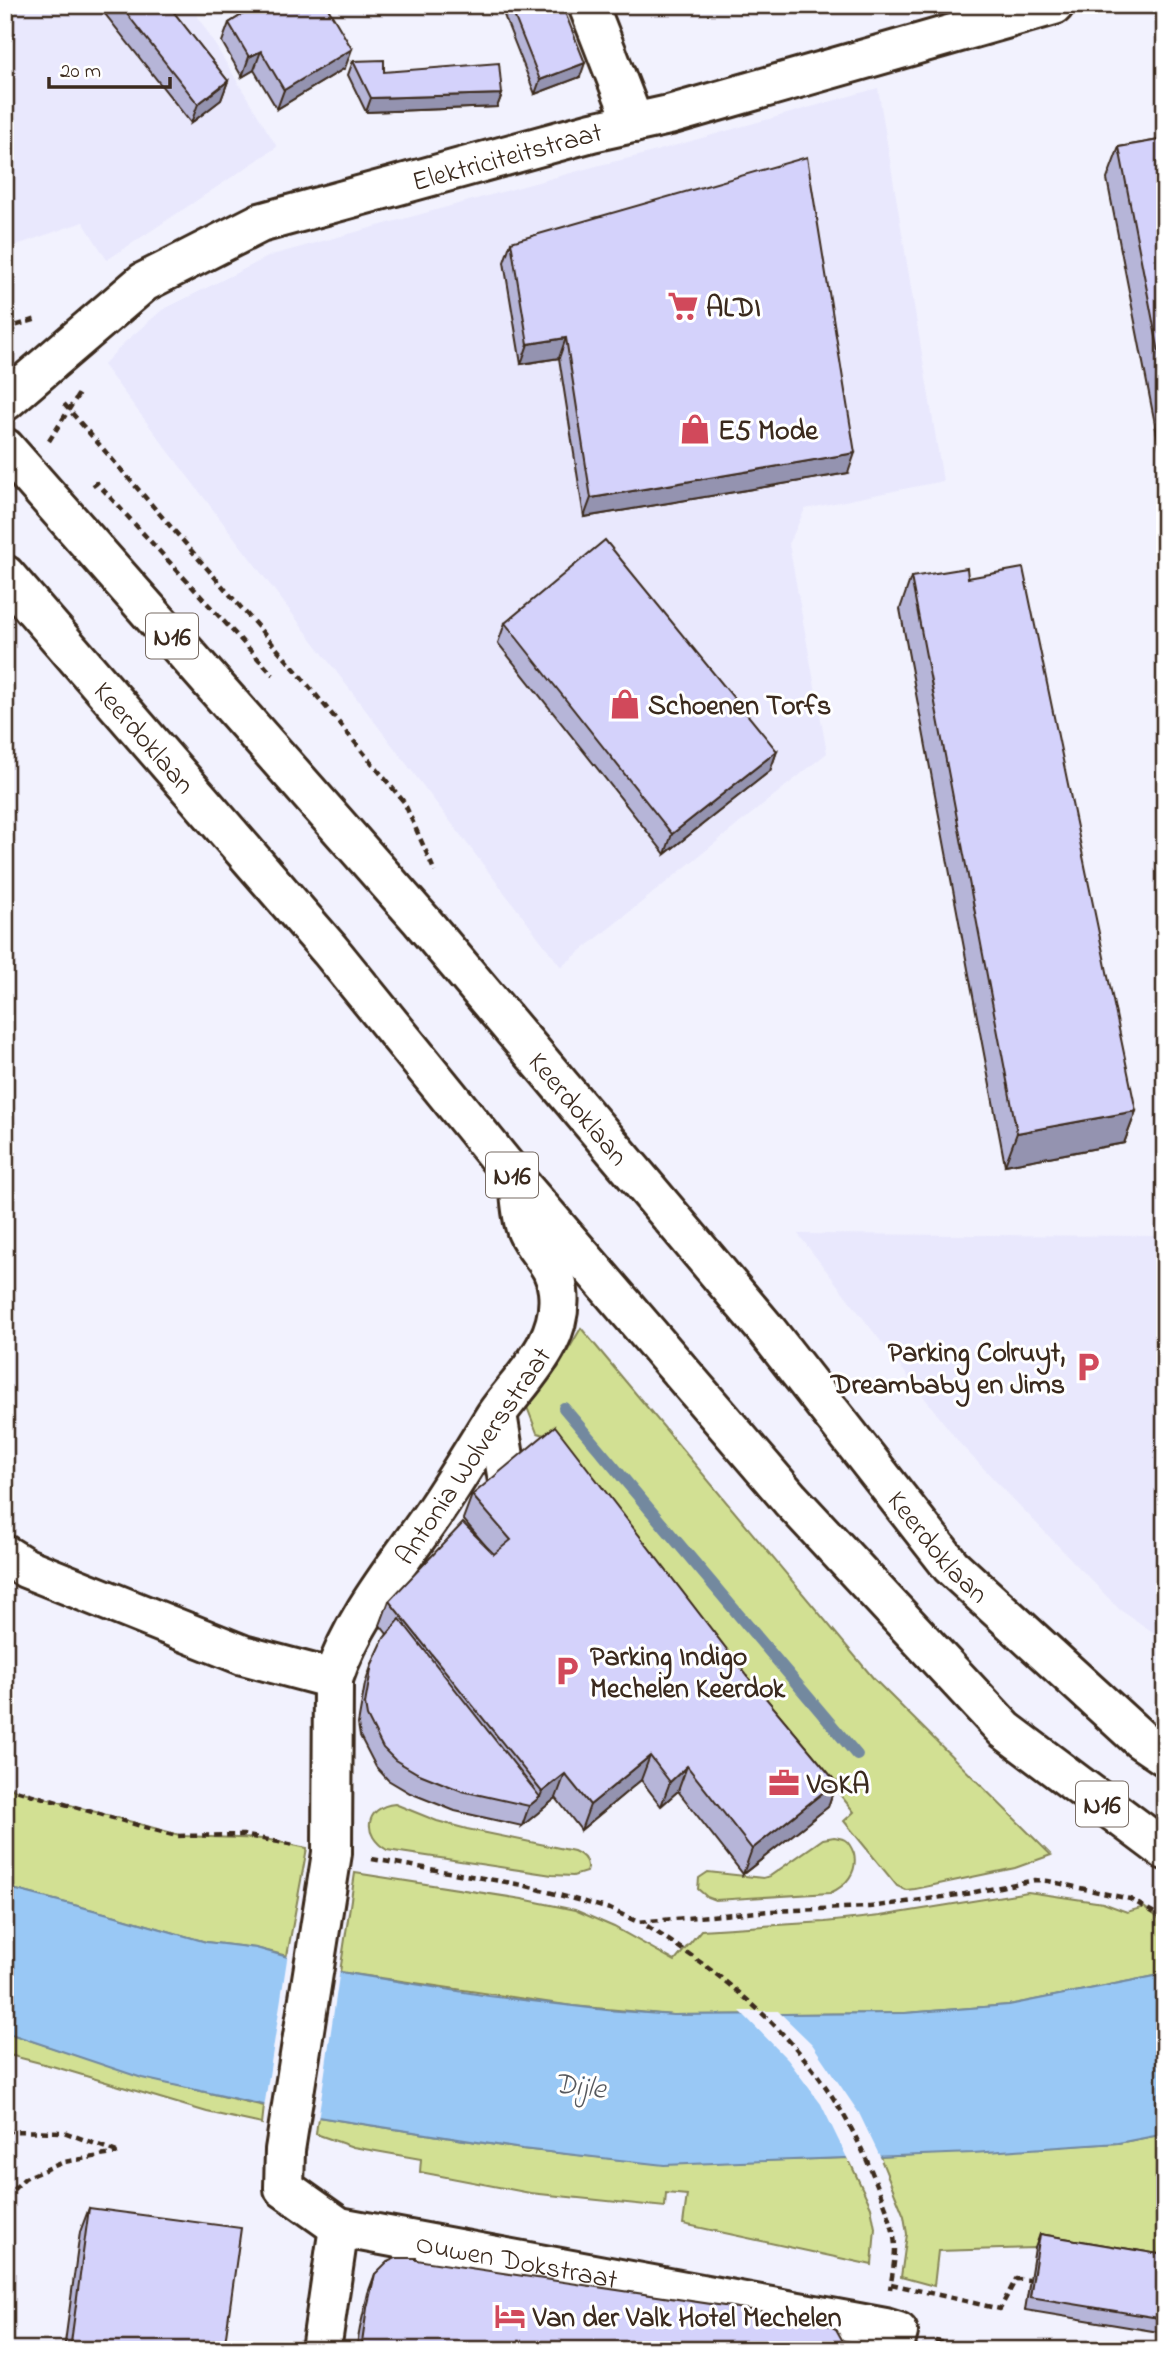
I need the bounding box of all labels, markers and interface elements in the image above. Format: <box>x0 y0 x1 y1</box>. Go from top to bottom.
scale bar <box>49 46 170 90</box>
text: 20 m <box>60 57 101 87</box>
street label: Elektriciteitstraat <box>408 113 606 204</box>
supermarket icon: ALDI <box>666 289 700 323</box>
place label: ALDI <box>706 289 761 330</box>
shop icon: E5 Mode <box>678 412 712 446</box>
place label: E5 Mode <box>718 412 819 453</box>
road number: N16 <box>146 614 198 658</box>
street label: Keerdoklaan <box>82 673 203 805</box>
shop icon: Schoenen Torfs <box>608 687 642 721</box>
place label: Schoenen Torfs <box>648 687 831 728</box>
street label: Keerdoklaan <box>517 1044 637 1176</box>
road number: N16 <box>486 1152 538 1198</box>
place label: Parking Colruyt, Dreambaby en Jims <box>829 1334 1065 1407</box>
street label: Antonia Wolversstraat <box>387 1340 563 1574</box>
parking icon: Parking Colruyt, Dreambaby en Jims <box>1071 1350 1105 1384</box>
street label: Keerdoklaan <box>876 1483 996 1615</box>
place label: Parking Indigo Mechelen Keerdok <box>590 1638 786 1711</box>
parking icon: Parking Indigo Mechelen Keerdok <box>550 1654 584 1688</box>
office icon: VOKA <box>767 1766 801 1800</box>
place label: VOKA <box>806 1766 869 1807</box>
road number: N16 <box>1076 1782 1128 1826</box>
water label: Dijle <box>551 2063 610 2113</box>
street label: Ouwen Dokstraat <box>412 2225 621 2302</box>
hotel icon: Van der Valk Hotel Mechelen <box>493 2299 527 2333</box>
place label: Van der Valk Hotel Mechelen <box>532 2299 842 2340</box>

